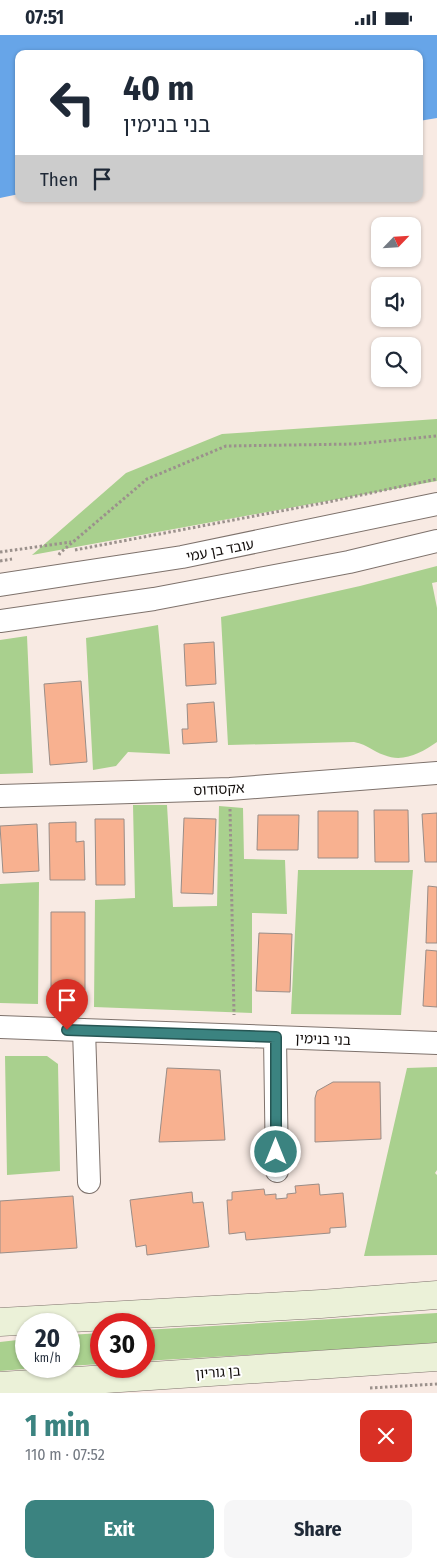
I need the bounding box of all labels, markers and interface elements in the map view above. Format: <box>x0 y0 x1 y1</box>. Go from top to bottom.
text: 07:51 <box>25 6 64 29</box>
text: 40 m <box>123 67 194 109</box>
icon: left <box>40 70 105 135</box>
text: בני בנימין <box>123 111 210 138</box>
icon: arrive <box>88 165 116 193</box>
text: Then <box>40 168 78 191</box>
north arrow <box>371 217 421 267</box>
map controls <box>371 217 421 387</box>
button: sound <box>371 277 421 327</box>
button: search <box>371 337 421 387</box>
street label: עובד בן עמי <box>185 536 255 565</box>
street label: אקסודוס <box>193 780 245 799</box>
pin <box>46 979 88 1030</box>
icon: arrive <box>53 986 81 1014</box>
street label: בני בנימין <box>295 1030 351 1049</box>
position arrow <box>249 1125 301 1177</box>
speed limit sign: 30 <box>90 1313 155 1378</box>
text: 20 <box>35 1324 60 1354</box>
text: km/h <box>34 1351 61 1365</box>
street label: בן גוריון <box>195 1362 241 1383</box>
text: 1 min <box>25 1408 90 1444</box>
button: close <box>360 1410 412 1462</box>
text: 110 m · 07:52 <box>25 1445 105 1464</box>
button: Exit <box>25 1500 214 1558</box>
button: Share <box>224 1500 412 1558</box>

